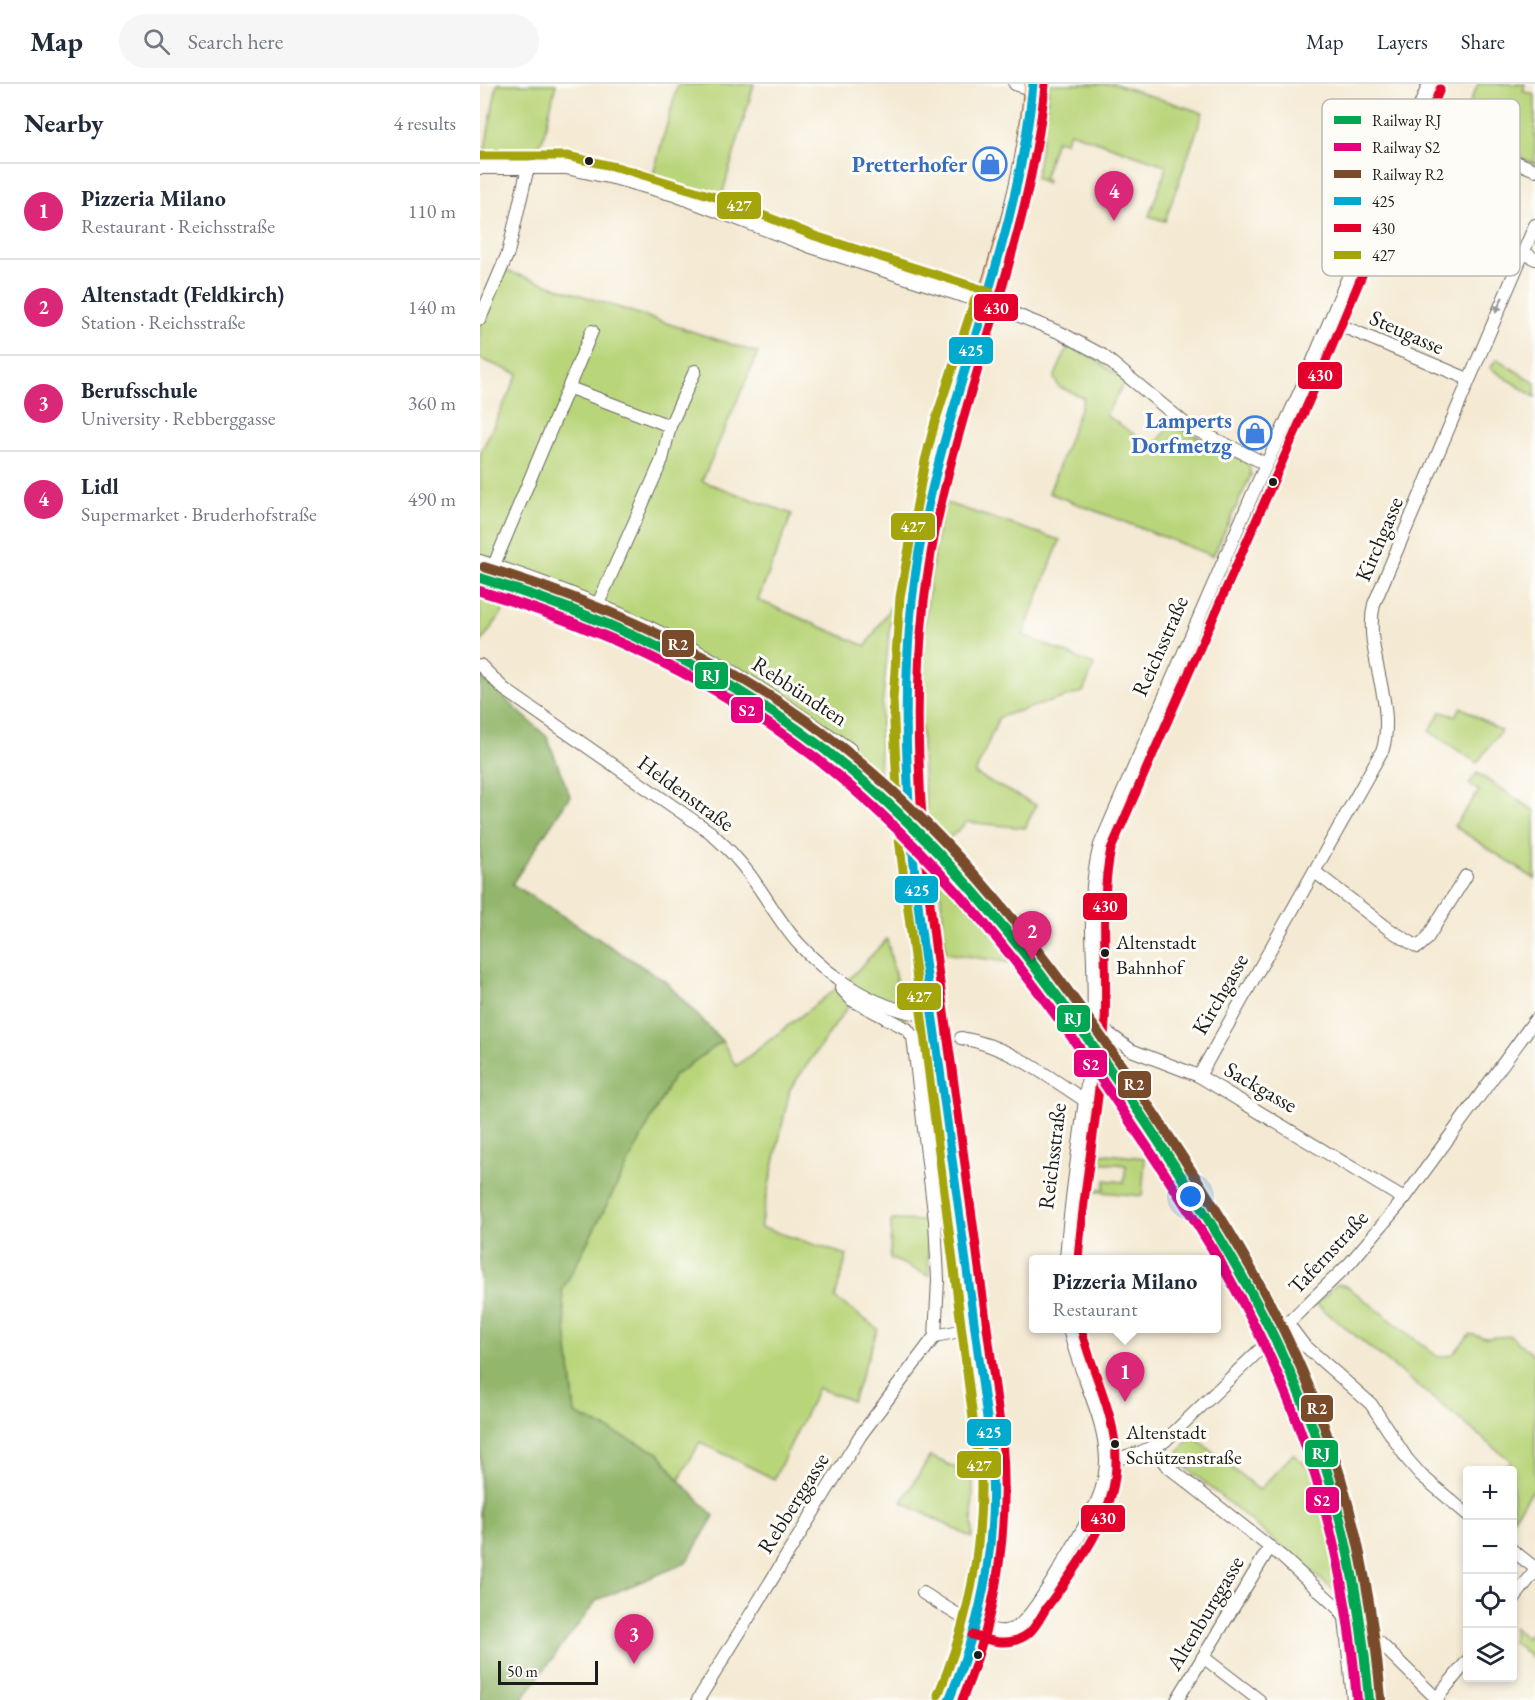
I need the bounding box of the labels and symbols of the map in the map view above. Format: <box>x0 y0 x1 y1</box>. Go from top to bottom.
legend <box>1322 99 1520 276</box>
text: Railway RJ <box>1372 110 1442 131</box>
text: Railway S2 <box>1372 137 1440 158</box>
shop icon: Pretterhofer <box>972 146 1008 182</box>
place label: Pretterhofer <box>852 150 968 179</box>
unlabelled marker <box>583 155 595 167</box>
text: Railway R2 <box>1372 164 1444 185</box>
pin: 4 <box>1094 172 1134 221</box>
line badge: 427 <box>716 191 762 220</box>
text: 425 <box>1372 191 1395 212</box>
text: 427 <box>726 195 752 216</box>
text: 430 <box>1372 218 1395 239</box>
text: 427 <box>1372 245 1395 266</box>
line badge: 430 <box>973 293 1019 322</box>
one-way arrow <box>1494 297 1504 315</box>
text: 430 <box>983 298 1009 319</box>
street label: Steugasse <box>1365 303 1449 361</box>
line badge: 425 <box>948 336 994 365</box>
text: 425 <box>958 340 984 361</box>
line badge: 430 <box>1297 361 1343 390</box>
text: 430 <box>1307 365 1333 386</box>
place label: Lamperts Dorfmetzg <box>1131 406 1233 460</box>
shop icon: Lamperts Dorfmetzg <box>1237 415 1273 451</box>
unlabelled marker <box>1267 476 1279 488</box>
street label: Kirchgasse <box>1348 492 1410 586</box>
line badge: 427 <box>890 512 936 541</box>
text: 427 <box>900 516 926 537</box>
street label: Reichsstraße <box>1125 591 1195 701</box>
line badge: R2 <box>661 629 695 658</box>
text: R2 <box>668 634 689 655</box>
street label: Rebbündten <box>747 649 854 733</box>
line badge: RJ <box>694 661 729 690</box>
text: RJ <box>702 665 720 686</box>
line badge: S2 <box>730 696 764 724</box>
text: S2 <box>739 700 756 721</box>
street label: Heldenstraße <box>632 748 740 838</box>
line badge: 425 <box>894 875 939 904</box>
text: 425 <box>904 880 930 901</box>
line badge: 430 <box>1082 892 1128 921</box>
text: 430 <box>1092 896 1118 917</box>
pin: 2 <box>1012 912 1052 961</box>
place label: Altenstadt Bahnhof <box>1115 929 1197 980</box>
marker: Altenstadt Bahnhof <box>1099 947 1111 959</box>
street label: Kirchgasse <box>1185 948 1255 1040</box>
line badge: 427 <box>896 982 942 1011</box>
text: 427 <box>906 986 932 1007</box>
line badge: RJ <box>1056 1004 1091 1033</box>
text: RJ <box>1064 1008 1082 1029</box>
line badge: S2 <box>1073 1049 1108 1078</box>
text: S2 <box>1083 1054 1100 1075</box>
street label: Sackgasse <box>1219 1055 1303 1120</box>
line badge: R2 <box>1117 1070 1152 1099</box>
text: R2 <box>1124 1074 1145 1095</box>
street label: Reichsstraße <box>1031 1101 1073 1211</box>
your location <box>1176 1182 1205 1211</box>
street label: Tafernstraße <box>1282 1203 1375 1300</box>
pin: 1 <box>1106 1352 1144 1402</box>
line badge: R2 <box>1300 1394 1334 1423</box>
text: R2 <box>1307 1398 1328 1419</box>
line badge: 425 <box>966 1418 1012 1447</box>
place label: Altenstadt Schützenstraße <box>1125 1419 1242 1470</box>
text: 425 <box>976 1422 1002 1443</box>
marker: Altenstadt Schützenstraße <box>1109 1438 1121 1450</box>
line badge: RJ <box>1304 1439 1339 1468</box>
text: RJ <box>1312 1443 1330 1464</box>
street label: Rebberggasse <box>751 1447 836 1559</box>
line badge: 427 <box>956 1450 1002 1479</box>
text: 427 <box>966 1455 992 1476</box>
line badge: S2 <box>1305 1486 1340 1514</box>
text: S2 <box>1314 1490 1331 1511</box>
line badge: 430 <box>1080 1504 1126 1533</box>
text: 430 <box>1090 1508 1116 1529</box>
street label: Altenburggasse <box>1159 1550 1251 1676</box>
pin: 3 <box>614 1614 654 1664</box>
unlabelled marker <box>972 1649 984 1661</box>
scale bar <box>498 1658 598 1686</box>

